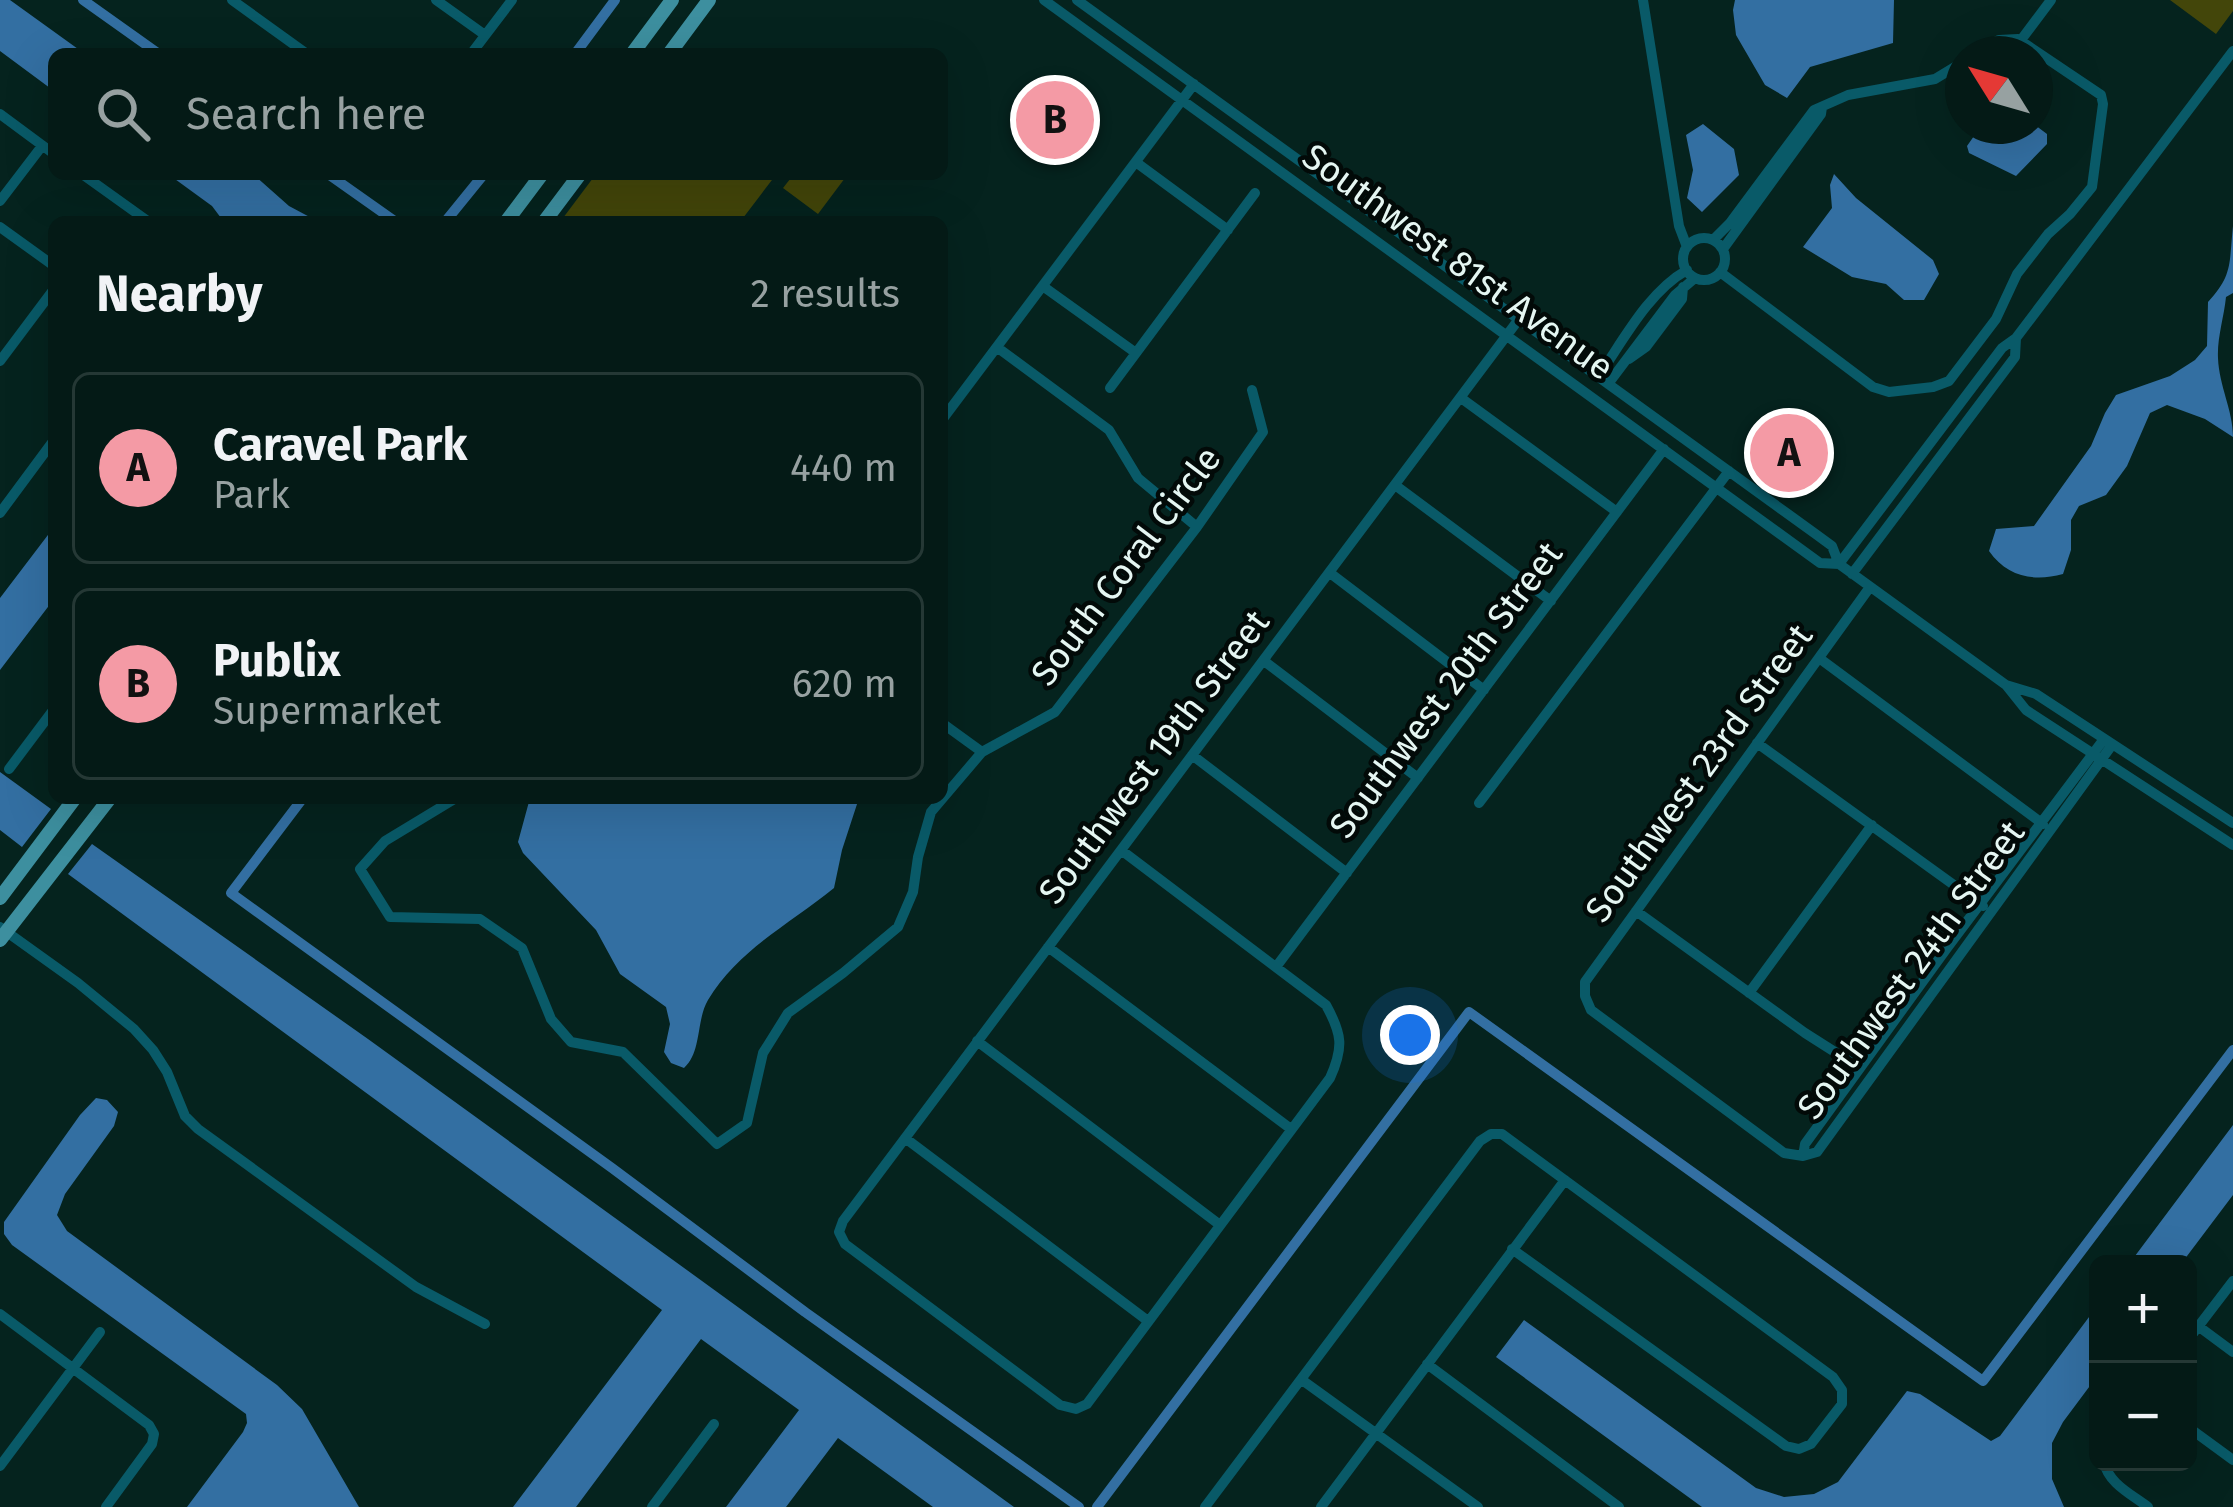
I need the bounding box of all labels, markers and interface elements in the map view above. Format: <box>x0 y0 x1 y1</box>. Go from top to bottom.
north arrow <box>1945 36 2053 144</box>
search box <box>48 48 948 180</box>
pin: B <box>1016 75 1094 165</box>
icon: search <box>90 81 156 147</box>
text: Search here <box>186 87 426 141</box>
street label: Southwest 81st Avenue <box>1294 134 1622 390</box>
text: Nearby <box>96 263 262 325</box>
text: 2 results <box>751 271 900 317</box>
pin: A <box>1750 408 1828 498</box>
text: Caravel Park <box>213 418 467 472</box>
street label: South Coral Circle <box>1022 438 1230 694</box>
text: A <box>126 445 150 491</box>
text: 440 m <box>790 445 897 491</box>
text: Park <box>213 472 290 518</box>
street label: Southwest 20th Street <box>1320 533 1572 847</box>
street label: Southwest 19th Street <box>1029 601 1279 913</box>
street label: Southwest 23rd Street <box>1576 615 1822 931</box>
text: Publix <box>213 634 341 688</box>
text: B <box>126 661 150 707</box>
text: 620 m <box>792 661 897 707</box>
text: Supermarket <box>213 688 441 734</box>
street label: Southwest 24th Street <box>1788 812 2034 1128</box>
your location <box>1380 1005 1440 1065</box>
map controls <box>2089 1255 2197 1471</box>
button: + <box>2089 1255 2197 1363</box>
button: − <box>2089 1363 2197 1471</box>

